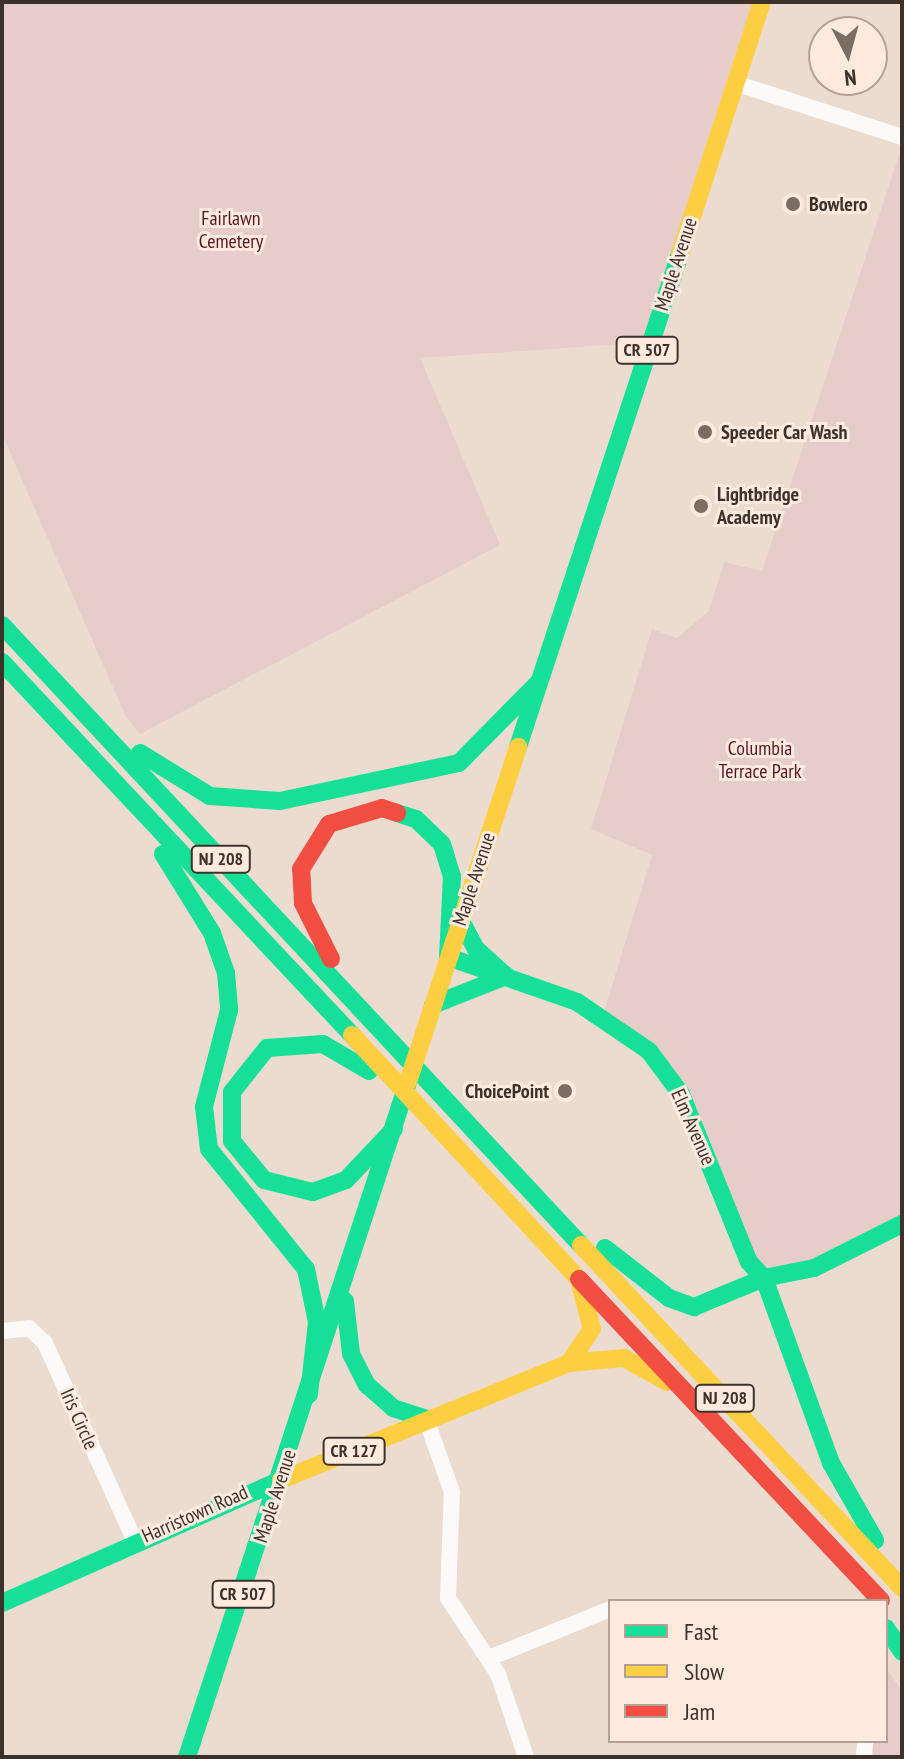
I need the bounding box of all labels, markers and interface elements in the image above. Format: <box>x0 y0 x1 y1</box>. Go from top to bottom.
north arrow <box>808 16 888 96</box>
text: N <box>843 63 858 92</box>
place label: Bowlero <box>809 192 868 216</box>
marker: Bowlero <box>784 195 802 213</box>
park label: Fairlawn Cemetery <box>199 207 263 254</box>
street label: Maple Avenue <box>650 214 702 314</box>
road number: CR 507 <box>615 336 679 364</box>
place label: Speeder Car Wash <box>721 420 848 444</box>
marker: Speeder Car Wash <box>696 423 714 441</box>
place label: Lightbridge Academy <box>717 482 799 529</box>
marker: Lightbridge Academy <box>692 497 710 515</box>
park label: Columbia Terrace Park <box>718 737 802 784</box>
street label: Maple Avenue <box>448 829 500 929</box>
road number: NJ 208 <box>189 845 253 873</box>
place label: ChoicePoint <box>465 1079 549 1103</box>
marker: ChoicePoint <box>556 1082 574 1100</box>
street label: Elm Avenue <box>666 1085 720 1169</box>
road number: NJ 208 <box>693 1384 757 1412</box>
street label: Iris Circle <box>55 1385 103 1453</box>
road number: CR 127 <box>322 1437 386 1465</box>
street label: Maple Avenue <box>249 1446 301 1546</box>
street label: Harristown Road <box>138 1480 252 1548</box>
road number: CR 507 <box>211 1580 275 1608</box>
legend <box>608 1599 888 1743</box>
text: Fast <box>684 1616 718 1647</box>
text: Slow <box>684 1656 724 1687</box>
text: Jam <box>684 1696 715 1727</box>

